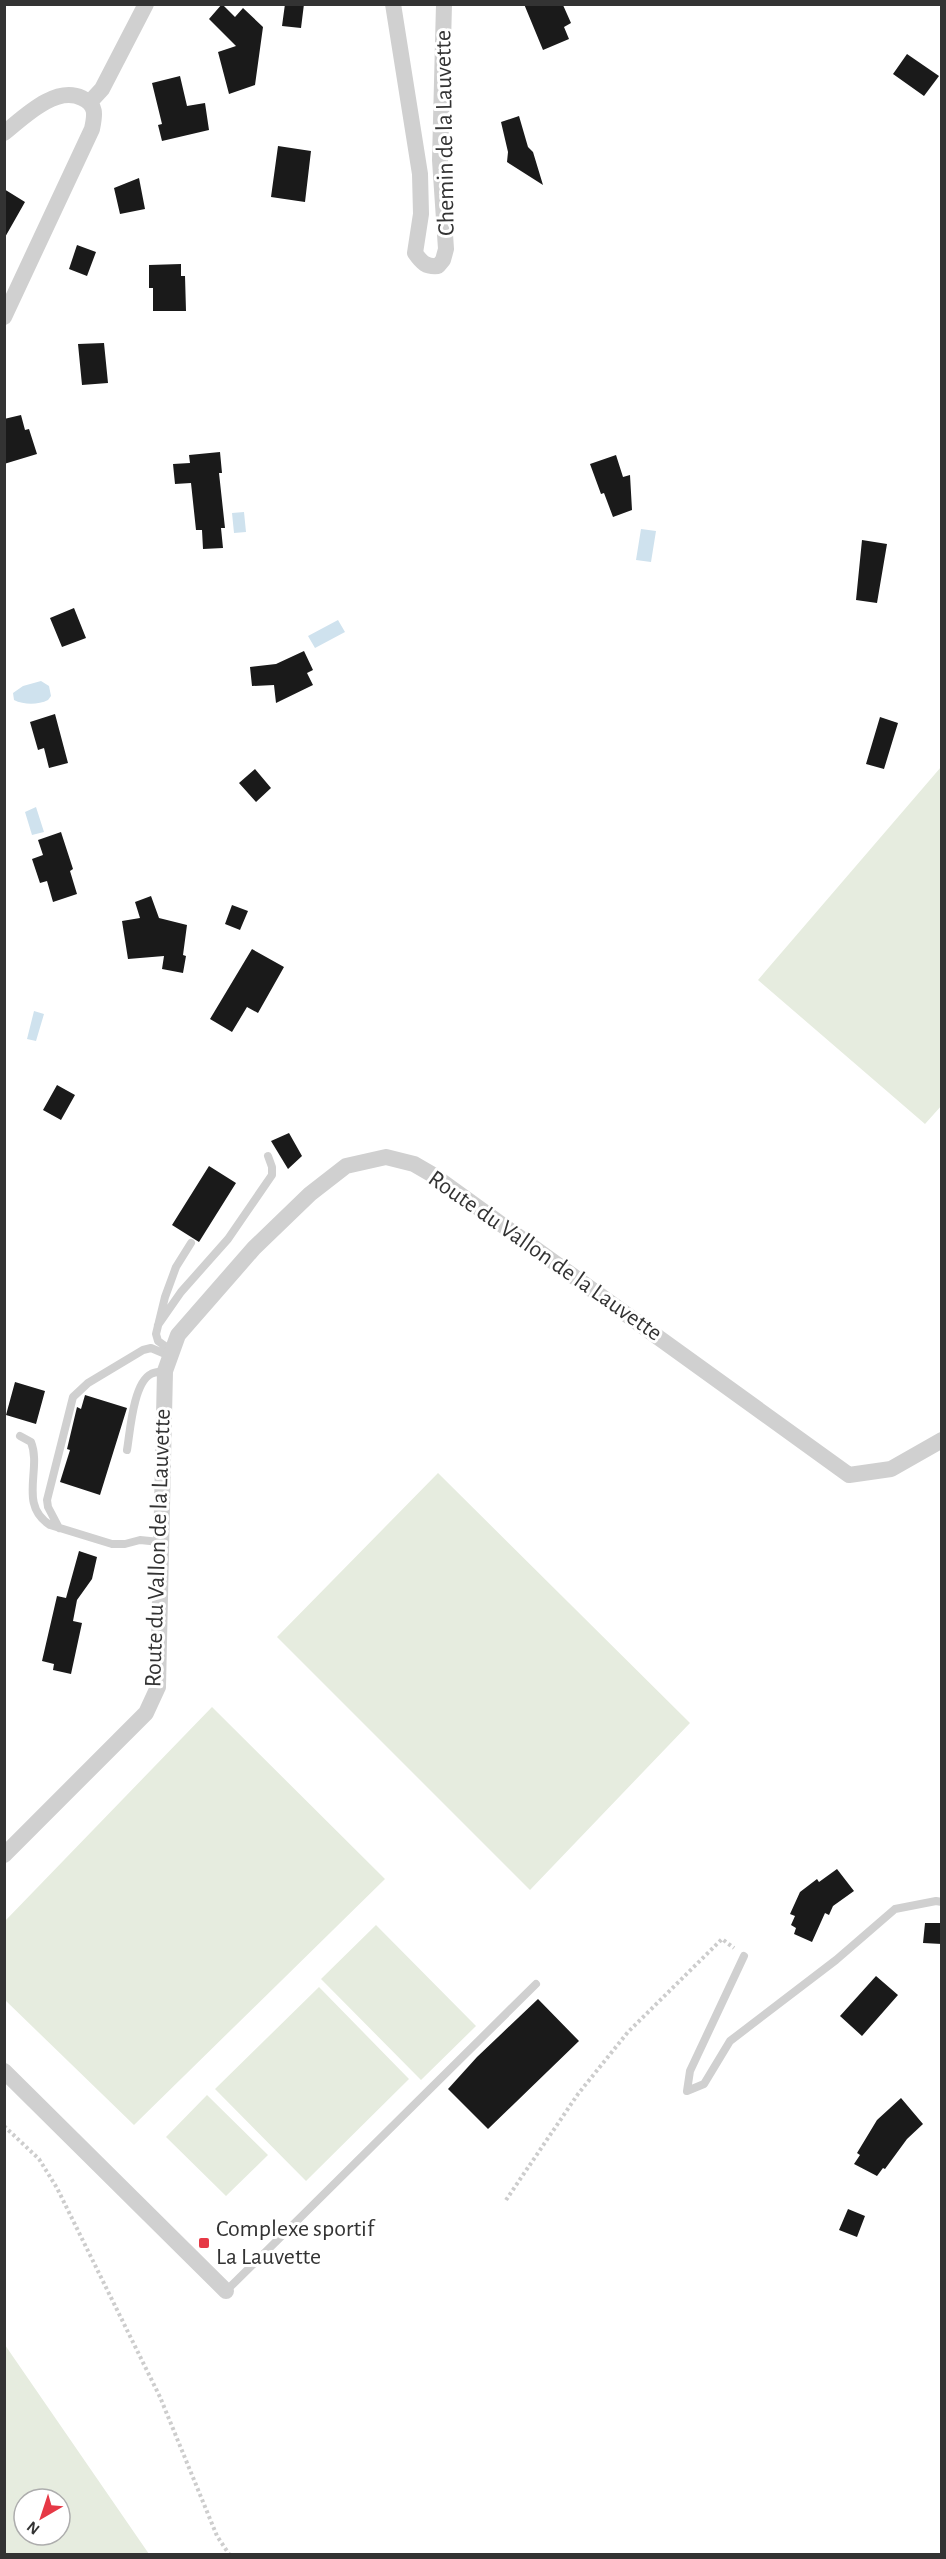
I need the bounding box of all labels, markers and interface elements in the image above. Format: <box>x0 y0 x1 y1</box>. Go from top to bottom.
street label: Chemin de la Lauvette <box>431 30 459 236</box>
street label: Route du Vallon de la Lauvette <box>424 1166 666 1346</box>
street label: Route du Vallon de la Lauvette <box>141 1408 175 1688</box>
place label: Complexe sportif La Lauvette <box>216 2217 376 2269</box>
marker: Complexe sportif La Lauvette <box>197 2236 211 2250</box>
north arrow <box>12 2487 72 2547</box>
text: N <box>24 2518 43 2538</box>

